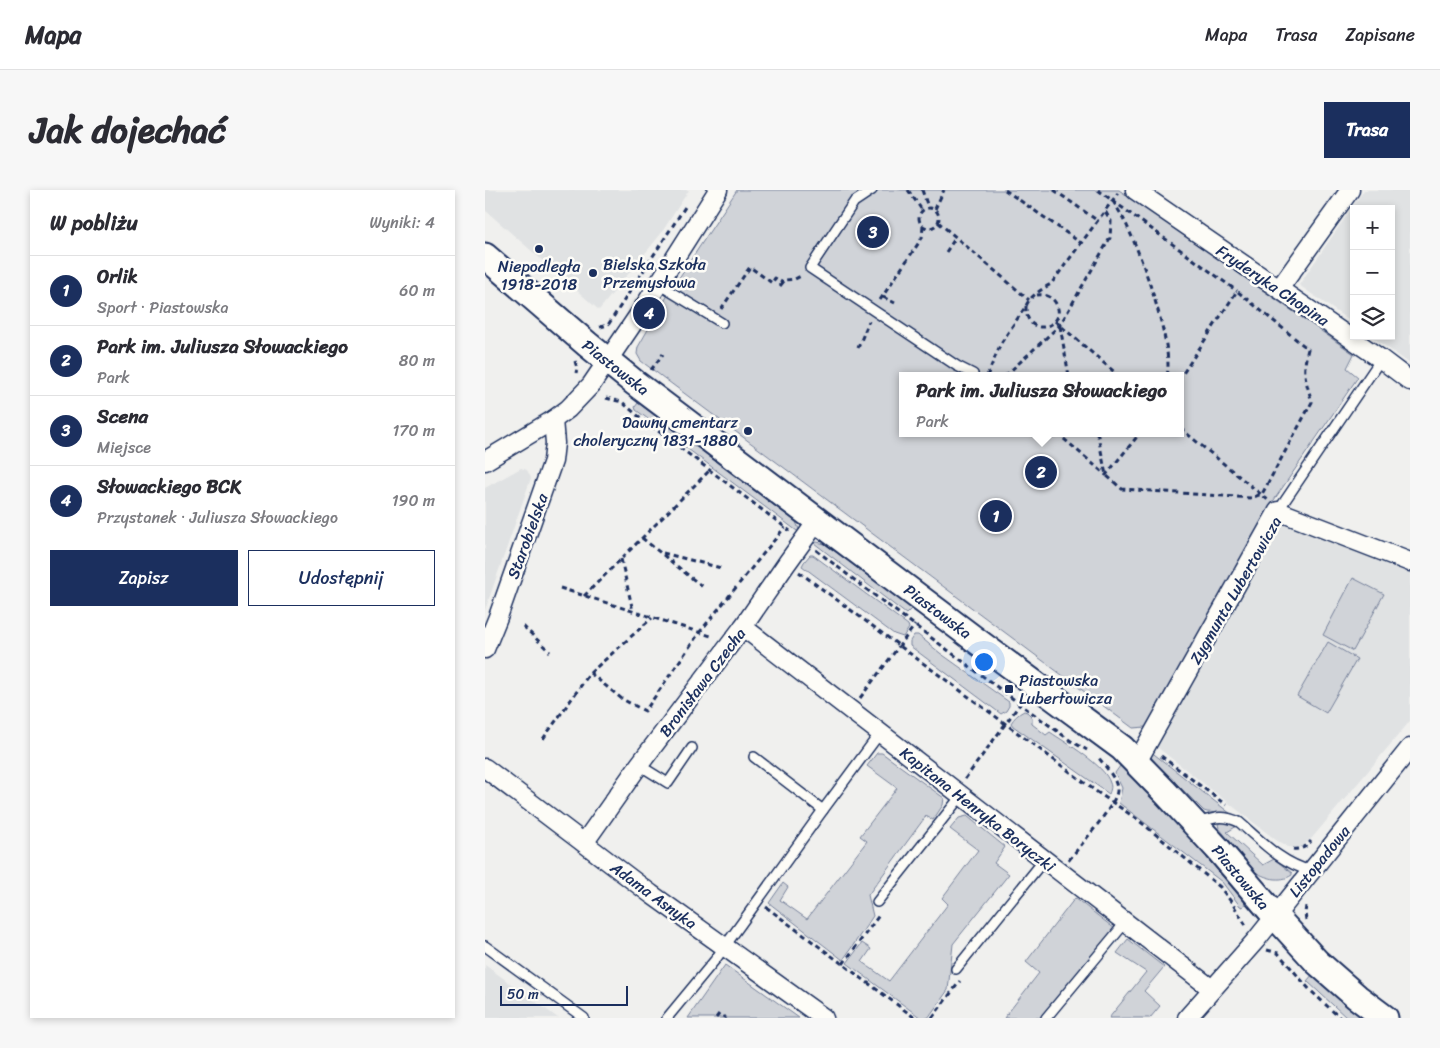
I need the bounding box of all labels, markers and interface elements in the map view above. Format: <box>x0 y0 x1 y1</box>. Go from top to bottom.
text: Mapa <box>25 14 81 56</box>
text: Mapa <box>1205 19 1247 51</box>
text: Trasa <box>1275 19 1317 51</box>
text: Zapisane <box>1345 19 1415 51</box>
text: Jak dojechać <box>30 99 226 161</box>
button: Trasa <box>1324 102 1410 158</box>
text: W pobliżu <box>50 204 138 242</box>
map controls <box>1350 205 1395 340</box>
button: + <box>1350 205 1395 250</box>
text: Wyniki: 4 <box>369 208 435 237</box>
pin: 3 <box>857 213 889 251</box>
street label: Fryderyka Chopina <box>1210 237 1336 335</box>
marker: Niepodległa 1918-2018 <box>533 243 545 255</box>
place label: Bielska Szkoła Przemysłowa <box>603 250 707 297</box>
button: − <box>1350 250 1395 295</box>
place label: Niepodległa 1918-2018 <box>498 252 581 299</box>
text: Orlik <box>97 260 138 293</box>
marker: Bielska Szkoła Przemysłowa <box>587 267 599 279</box>
text: 1 <box>63 276 69 305</box>
text: 60 m <box>399 276 435 305</box>
text: Sport · Piastowska <box>97 293 229 322</box>
pin: 4 <box>633 294 665 332</box>
button: layers <box>1350 295 1395 340</box>
text: Park im. Juliusza Słowackiego <box>97 330 348 363</box>
street label: Piastowska <box>575 332 656 403</box>
text: 2 <box>61 346 71 375</box>
text: 80 m <box>399 346 435 375</box>
text: Park <box>97 363 130 392</box>
popup <box>899 372 1184 437</box>
text: Park im. Juliusza Słowackiego <box>916 374 1167 407</box>
text: Scena <box>97 400 148 433</box>
text: Park <box>916 407 949 436</box>
place label: Dawny cmentarz choleryczny 1831-1880 <box>573 408 738 455</box>
text: 3 <box>62 416 70 445</box>
text: 170 m <box>392 416 435 445</box>
marker: Dawny cmentarz choleryczny 1831-1880 <box>742 425 754 437</box>
text: Miejsce <box>97 433 151 462</box>
pin: 2 <box>1025 453 1057 491</box>
text: Słowackiego BCK <box>97 470 242 503</box>
text: 4 <box>61 486 71 515</box>
text: 190 m <box>392 486 435 515</box>
street label: Starobielska <box>499 488 557 583</box>
pin: 1 <box>980 497 1012 535</box>
text: Przystanek · Juliusza Słowackiego <box>97 503 338 532</box>
street label: Zygmunta Lubertowicza <box>1181 511 1290 670</box>
button: Zapisz <box>50 550 238 606</box>
button: Udostępnij <box>248 550 435 606</box>
street label: Piastowska <box>897 576 978 647</box>
street label: Bronisława Czecha <box>651 621 753 743</box>
your location <box>971 649 997 675</box>
place label: Piastowska Lubertowicza <box>1019 666 1113 713</box>
marker: Piastowska Lubertowicza <box>1003 683 1015 695</box>
street label: Kapitana Henryka Boryczki <box>893 739 1063 880</box>
street label: Listopadowa <box>1281 818 1358 904</box>
street label: Piastowska <box>1204 838 1277 917</box>
street label: Adama Asnyka <box>603 853 703 937</box>
text: 50 m <box>507 982 539 1007</box>
scale bar <box>500 983 627 1006</box>

